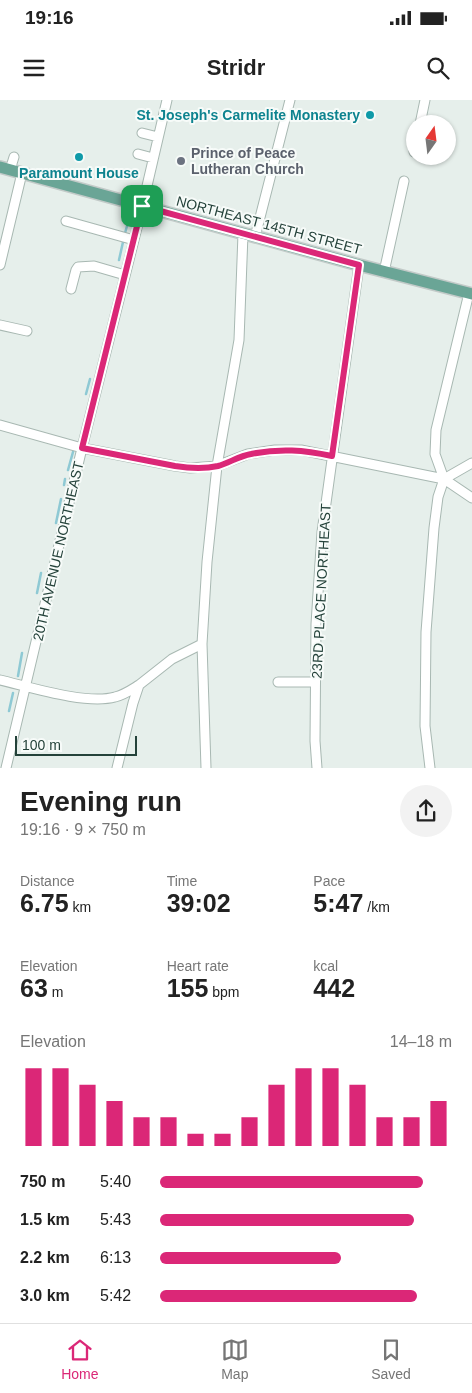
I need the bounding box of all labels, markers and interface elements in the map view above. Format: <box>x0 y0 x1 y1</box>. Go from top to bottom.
text: 19:16 <box>25 7 74 28</box>
icon: menu <box>20 54 48 82</box>
icon: search <box>424 54 452 82</box>
text: Stridr <box>207 55 265 80</box>
place label: St. Joseph's Carmelite Monastery <box>136 107 360 123</box>
marker: St. Joseph's Carmelite Monastery <box>364 109 376 121</box>
north arrow <box>406 115 456 165</box>
map controls <box>406 115 456 165</box>
place label: Prince of Peace Lutheran Church <box>191 145 304 177</box>
marker: Paramount House <box>73 151 85 163</box>
marker: Prince of Peace Lutheran Church <box>175 155 187 167</box>
place label: Paramount House <box>19 165 139 181</box>
pin <box>121 185 163 227</box>
icon: arrive <box>128 192 156 220</box>
street label: NORTHEAST 145TH STREET <box>175 193 364 258</box>
street label: 20TH AVENUE NORTHEAST <box>30 459 87 642</box>
street label: 23RD PLACE NORTHEAST <box>308 502 334 679</box>
scale bar <box>15 733 138 756</box>
text: 100 m <box>22 737 61 753</box>
button: share <box>400 785 452 837</box>
text: Evening run <box>20 786 182 817</box>
text: 19:16 · 9 × 750 m <box>20 821 146 838</box>
text: Distance <box>20 873 74 889</box>
text: Time <box>167 873 197 889</box>
text: Pace <box>313 873 345 889</box>
text: 6.75 <box>20 889 69 917</box>
text: 39:02 <box>167 889 231 917</box>
text: 5:47 <box>313 889 363 917</box>
text: km <box>69 899 91 915</box>
text: /km <box>363 899 390 915</box>
text: Elevation <box>20 958 78 974</box>
text: Heart rate <box>167 958 229 974</box>
text: kcal <box>313 958 338 974</box>
text: 63 <box>20 974 48 1002</box>
text: 155 <box>167 974 208 1002</box>
text: 442 <box>313 974 355 1002</box>
text: m <box>48 984 63 1000</box>
text: bpm <box>208 984 240 1000</box>
text: Elevation <box>20 1033 86 1050</box>
text: 14–18 m <box>390 1033 452 1050</box>
text: 750 m <box>20 1173 65 1190</box>
text: 5:40 <box>100 1173 131 1190</box>
text: 1.5 km <box>20 1211 70 1228</box>
text: 5:43 <box>100 1211 131 1228</box>
text: 2.2 km <box>20 1249 70 1266</box>
text: 6:13 <box>100 1249 131 1266</box>
text: 3.0 km <box>20 1287 70 1304</box>
text: 5:42 <box>100 1287 131 1304</box>
tab: Home <box>61 1336 99 1382</box>
tab: Map <box>221 1336 249 1382</box>
tab: Saved <box>371 1336 411 1382</box>

